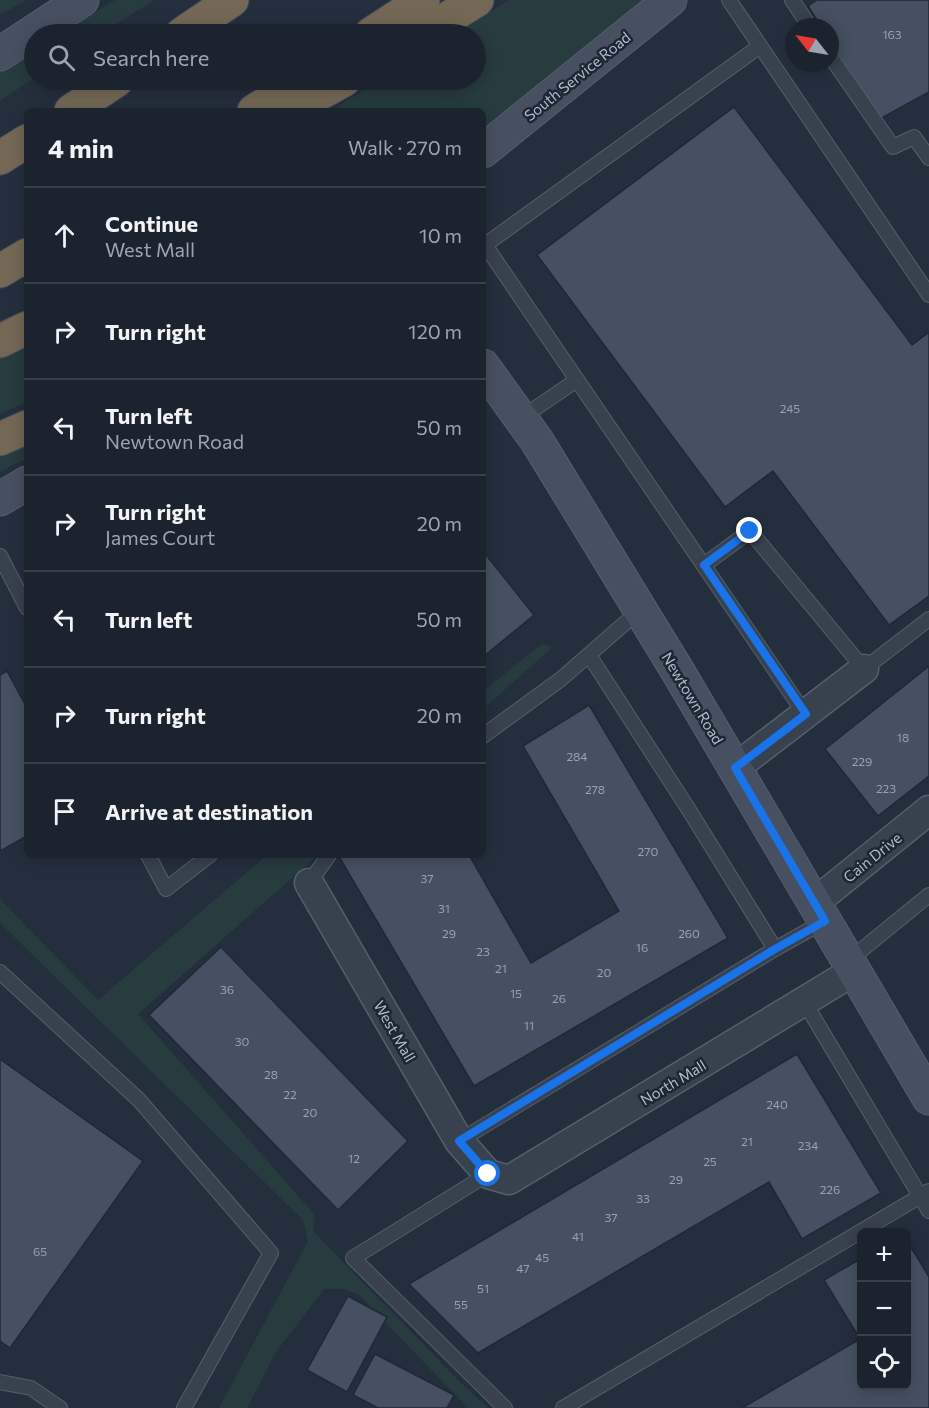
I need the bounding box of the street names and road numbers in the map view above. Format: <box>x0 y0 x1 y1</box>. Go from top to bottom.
street label: South Service Road <box>520 28 634 124</box>
street label: Newtown Road <box>658 649 728 747</box>
street label: Cain Drive <box>839 828 905 886</box>
street label: West Mall <box>370 997 420 1065</box>
street label: North Mall <box>637 1055 709 1109</box>

